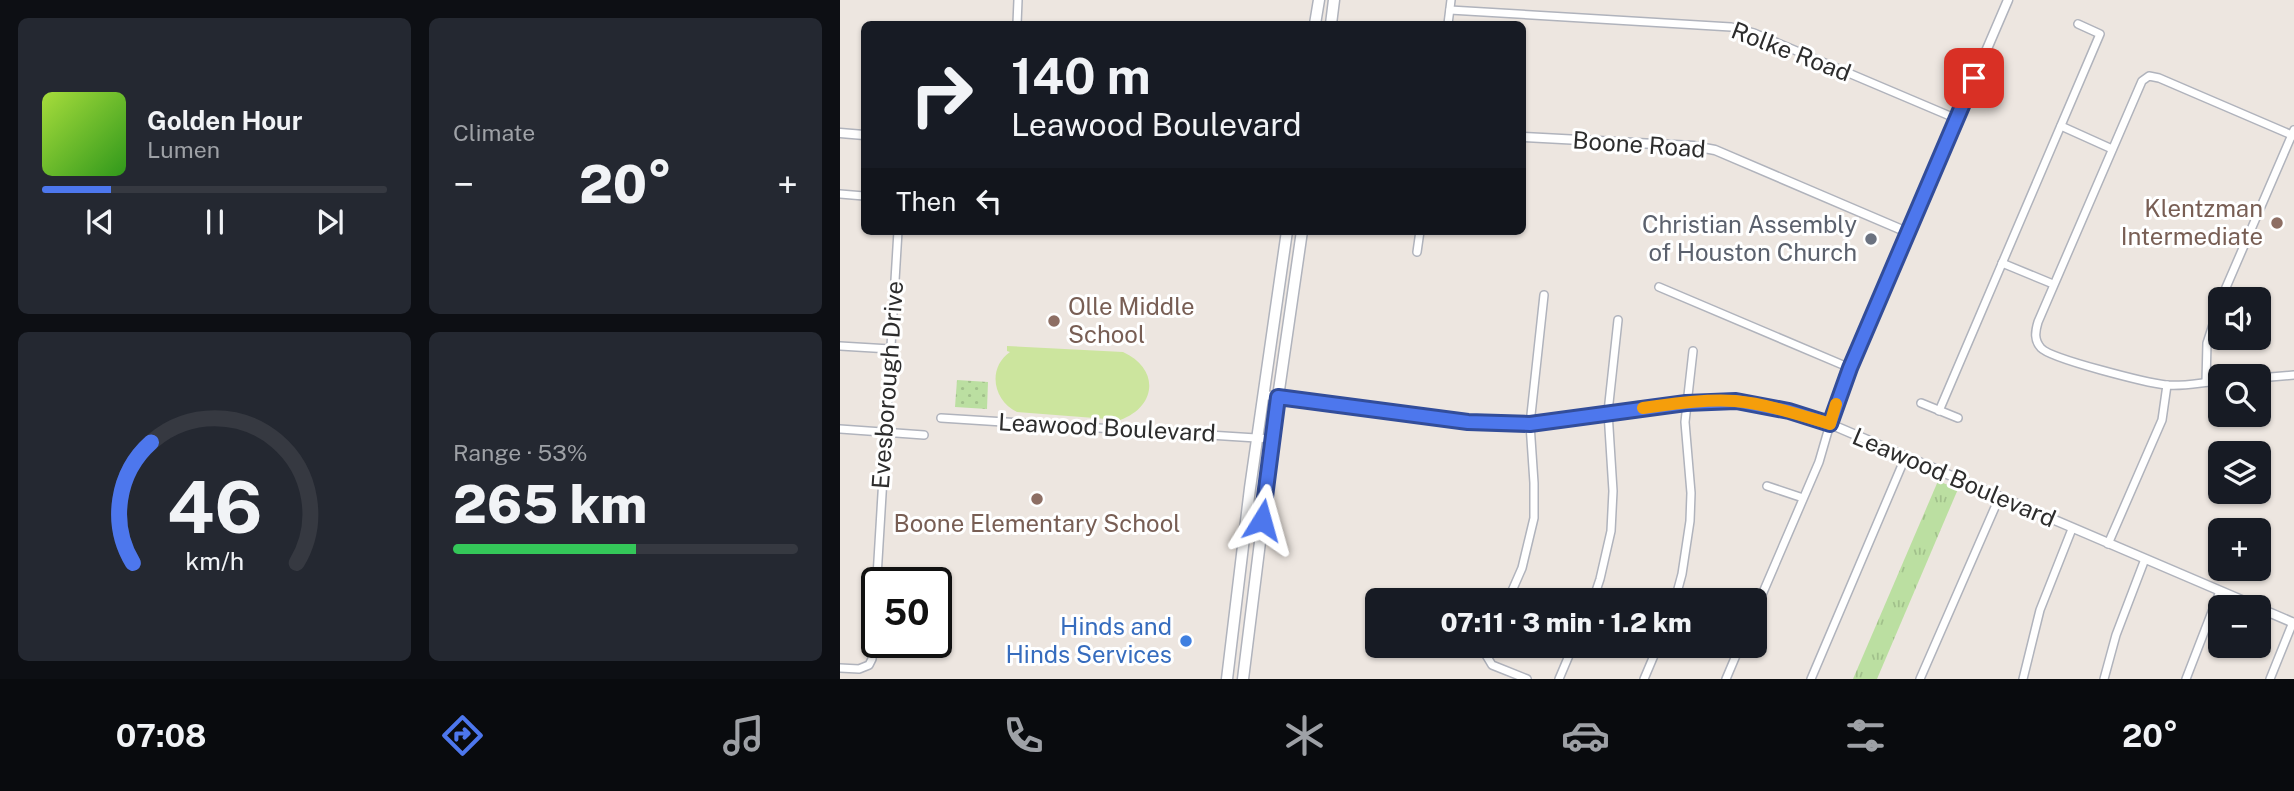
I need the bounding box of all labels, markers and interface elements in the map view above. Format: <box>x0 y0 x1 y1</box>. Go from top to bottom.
street label: Rolke Road <box>1728 15 1855 87</box>
text: 140 m <box>1011 47 1151 105</box>
pin <box>1944 48 2004 108</box>
icon: right <box>896 49 987 140</box>
icon: arrive <box>1955 59 1993 97</box>
text: Golden Hour <box>147 105 302 136</box>
text: Leawood Boulevard <box>1011 106 1302 143</box>
text: Climate <box>453 119 535 146</box>
street label: Boone Road <box>1572 125 1707 163</box>
text: Lumen <box>147 136 220 163</box>
text: 20° <box>579 154 672 215</box>
text: − <box>453 162 474 207</box>
text: + <box>777 162 798 207</box>
icon: left <box>970 182 1008 220</box>
text: Then <box>896 186 956 217</box>
place label: Klentzman Intermediate <box>2121 194 2263 250</box>
icon: previous <box>81 203 119 241</box>
icon: pause <box>196 203 234 241</box>
icon: next <box>311 203 349 241</box>
place label: Christian Assembly of Houston Church <box>1642 210 1857 266</box>
marker: Klentzman Intermediate <box>2269 215 2285 231</box>
marker: Christian Assembly of Houston Church <box>1863 231 1879 247</box>
street label: Evesborough Drive <box>866 280 908 490</box>
map controls <box>2208 287 2271 658</box>
button: sound <box>2208 287 2271 350</box>
place label: Olle Middle School <box>1068 292 1195 348</box>
marker: Olle Middle School <box>1046 313 1062 329</box>
button: search <box>2208 364 2271 427</box>
street label: Leawood Boulevard <box>998 407 1217 447</box>
street label: Leawood Boulevard <box>1849 422 2060 533</box>
text: Range · 53% <box>453 439 587 466</box>
button: layers <box>2208 441 2271 504</box>
text: 46 <box>167 464 262 549</box>
text: 265 km <box>453 474 647 535</box>
position arrow <box>1225 483 1299 557</box>
marker: Boone Elementary School <box>1029 491 1045 507</box>
place label: Boone Elementary School <box>893 509 1181 537</box>
button: + <box>2208 518 2271 581</box>
text: km/h <box>185 545 244 575</box>
speed limit sign: 50 <box>861 567 952 658</box>
button: − <box>2208 595 2271 658</box>
text: 07:11 · 3 min · 1.2 km <box>1440 607 1692 638</box>
place label: Hinds and Hinds Services <box>1005 612 1172 668</box>
marker: Hinds and Hinds Services <box>1178 633 1194 649</box>
icon: directions <box>438 711 487 760</box>
icon: music <box>719 711 768 760</box>
icon: phone <box>999 711 1048 760</box>
icon: climate <box>1280 711 1329 760</box>
icon: car <box>1561 711 1610 760</box>
icon: filters <box>1841 711 1890 760</box>
text: 07:08 <box>116 717 207 754</box>
text: 20° <box>2122 717 2178 754</box>

